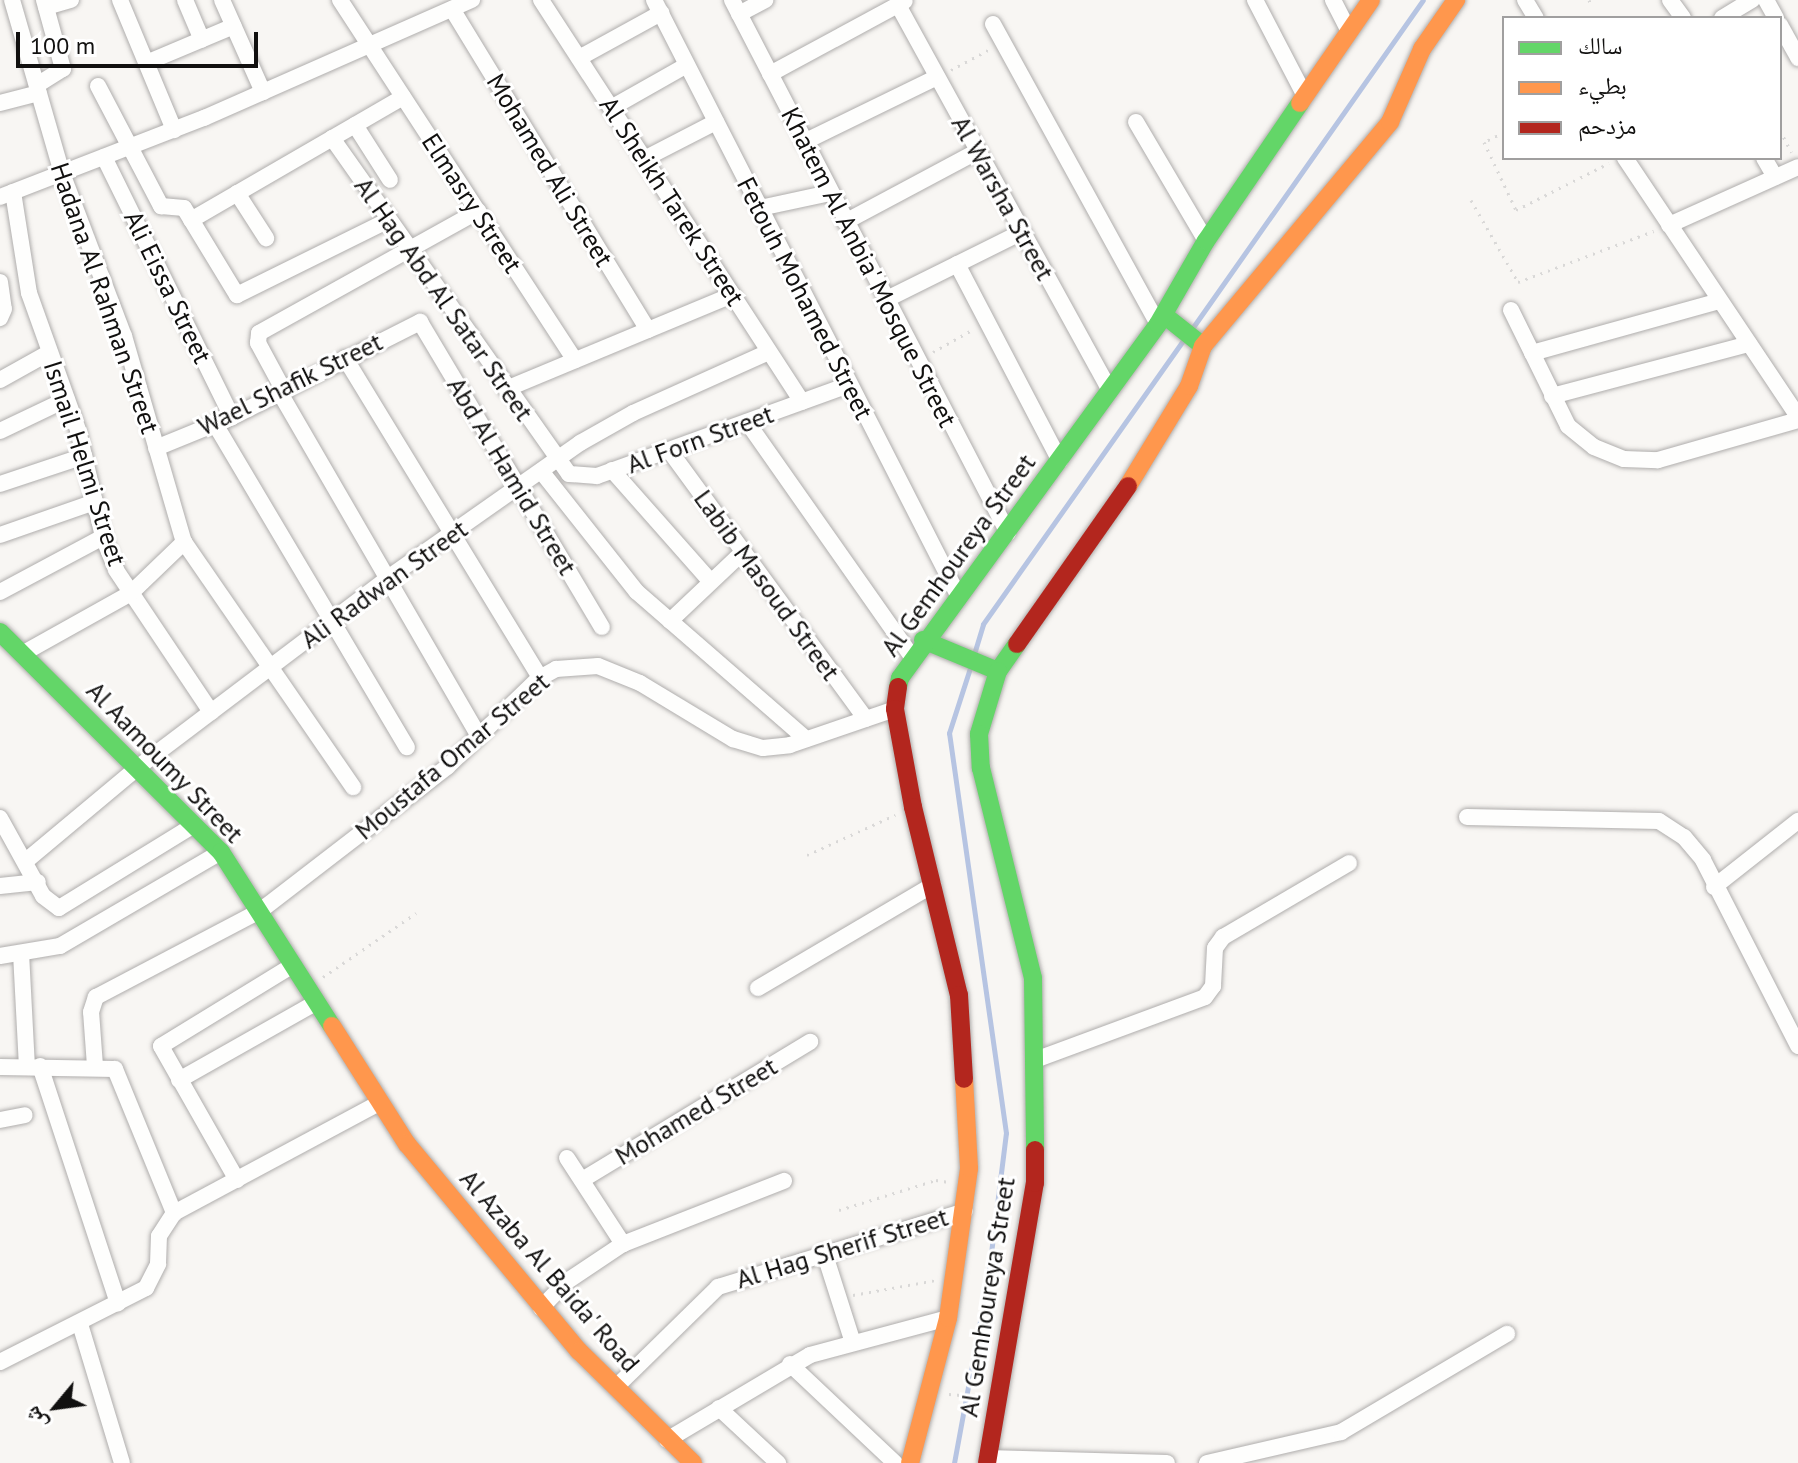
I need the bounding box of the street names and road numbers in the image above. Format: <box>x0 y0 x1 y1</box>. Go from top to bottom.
street label: Mohamed Ali Street <box>480 68 620 272</box>
street label: Al Sheikh Tarek Street <box>592 90 752 312</box>
street label: Khatem Al Anbia' Mosque Street <box>774 100 964 434</box>
street label: Al Warsha Street <box>945 110 1061 286</box>
street label: Elmasry Street <box>415 127 529 279</box>
street label: Hadana Al Rahman Street <box>44 158 166 438</box>
street label: Al Hag Abd Al Satar Street <box>348 171 540 427</box>
street label: Fetouh Mohamed Street <box>730 172 880 424</box>
street label: Ali Eissa Street <box>118 206 218 368</box>
street label: Wael Shafik Street <box>192 326 388 442</box>
street label: Ismail Helmi Street <box>37 357 133 569</box>
street label: Abd Al Hamid Street <box>441 371 583 581</box>
street label: Al Forn Street <box>623 398 777 480</box>
street label: Al Gemhoureya Street <box>874 448 1042 662</box>
street label: Labib Masoud Street <box>688 484 846 686</box>
street label: Ali Radwan Street <box>295 513 473 655</box>
street label: Moustafa Omar Street <box>349 666 555 846</box>
street label: Al Aamoumy Street <box>80 674 250 850</box>
street label: Mohamed Street <box>609 1050 783 1172</box>
street label: Al Azaba Al Baida' Road <box>452 1162 648 1380</box>
street label: Al Gemhoureya Street <box>953 1175 1021 1419</box>
street label: Al Hag Sherif Street <box>732 1201 952 1295</box>

